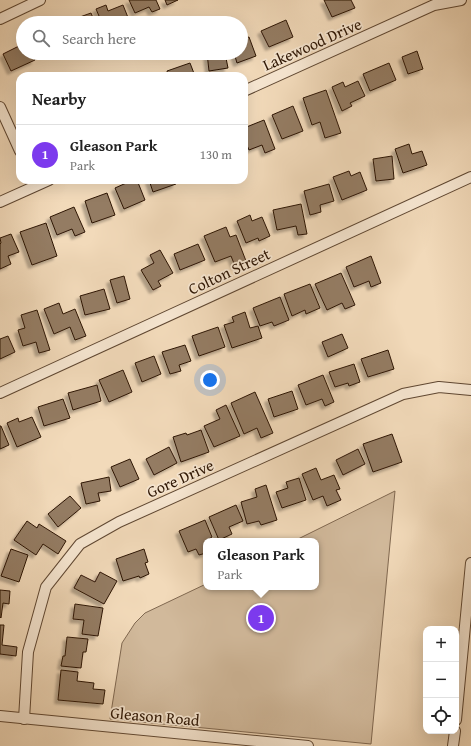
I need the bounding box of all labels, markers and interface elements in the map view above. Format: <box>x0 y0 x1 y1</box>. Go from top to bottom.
street label: Lakewood Drive <box>259 11 365 77</box>
search box <box>16 16 248 60</box>
icon: search <box>30 27 52 49</box>
text: Search here <box>62 28 136 49</box>
text: Nearby <box>32 86 86 111</box>
text: Gleason Park <box>70 135 157 156</box>
text: 1 <box>42 145 48 164</box>
text: 130 m <box>200 145 232 164</box>
text: Park <box>70 156 95 175</box>
street label: Colton Street <box>184 241 274 301</box>
your location <box>200 370 220 390</box>
street label: Gore Drive <box>143 453 217 503</box>
popup <box>203 538 319 590</box>
text: Gleason Park <box>217 544 305 565</box>
text: Park <box>217 565 242 584</box>
pin: 1 <box>248 603 274 633</box>
map controls <box>423 626 459 734</box>
button: + <box>423 626 459 662</box>
button: − <box>423 662 459 698</box>
button: locate <box>423 698 459 734</box>
street label: Gleason Road <box>109 700 201 732</box>

